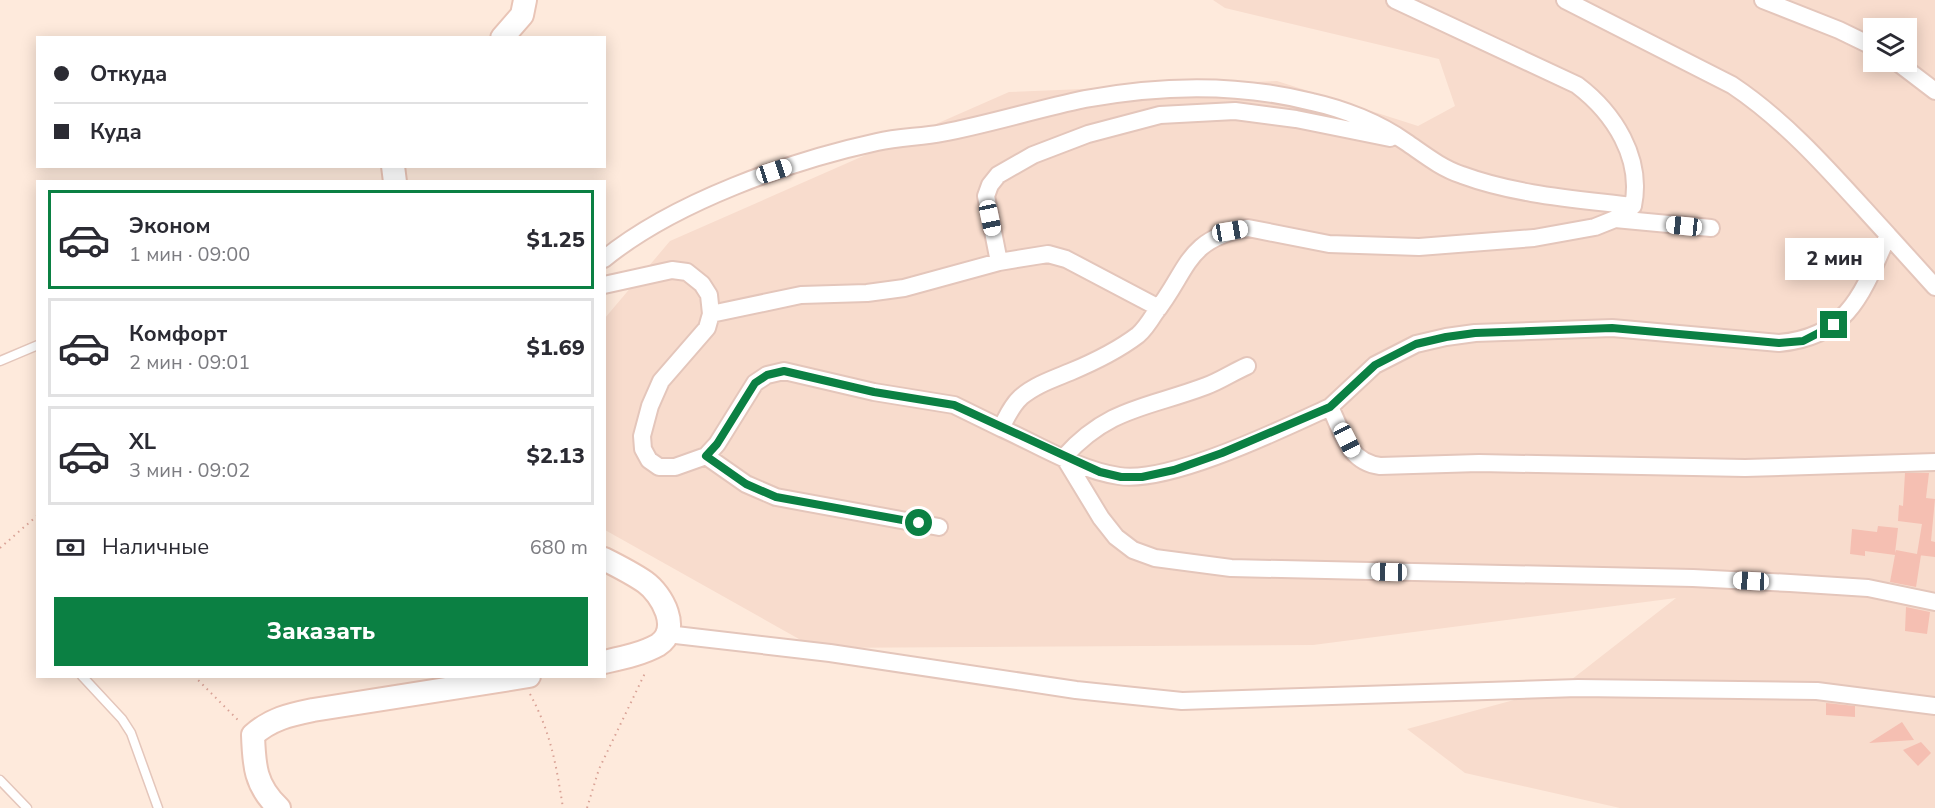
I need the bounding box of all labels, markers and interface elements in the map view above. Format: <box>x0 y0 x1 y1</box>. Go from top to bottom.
map controls <box>1863 18 1917 72</box>
button: layers <box>1863 18 1917 72</box>
text: Откуда <box>90 59 167 89</box>
text: Куда <box>90 117 142 147</box>
car <box>754 157 794 185</box>
car <box>977 199 1003 237</box>
text: Эконом <box>129 211 211 241</box>
icon: car <box>57 213 111 267</box>
car <box>1665 215 1703 237</box>
car <box>1211 219 1249 243</box>
text: $1.25 <box>526 225 585 255</box>
callout: 2 мин <box>1784 238 1884 280</box>
text: 1 мин · 09:00 <box>129 241 250 268</box>
text: 2 мин <box>1806 245 1863 272</box>
route end <box>1820 311 1847 338</box>
text: Комфорт <box>129 319 227 349</box>
icon: car <box>57 321 111 375</box>
text: $1.69 <box>526 333 585 363</box>
text: 2 мин · 09:01 <box>129 349 250 376</box>
car <box>1331 420 1363 460</box>
text: XL <box>129 427 156 457</box>
icon: car <box>57 429 111 483</box>
text: $2.13 <box>526 441 585 471</box>
text: 3 мин · 09:02 <box>129 457 250 484</box>
route start <box>905 509 932 536</box>
icon: cash <box>54 531 87 564</box>
text: Наличные <box>102 532 209 562</box>
text: 680 m <box>530 534 588 561</box>
car <box>1371 563 1407 581</box>
car <box>1733 571 1769 591</box>
button: Заказать <box>54 597 588 666</box>

